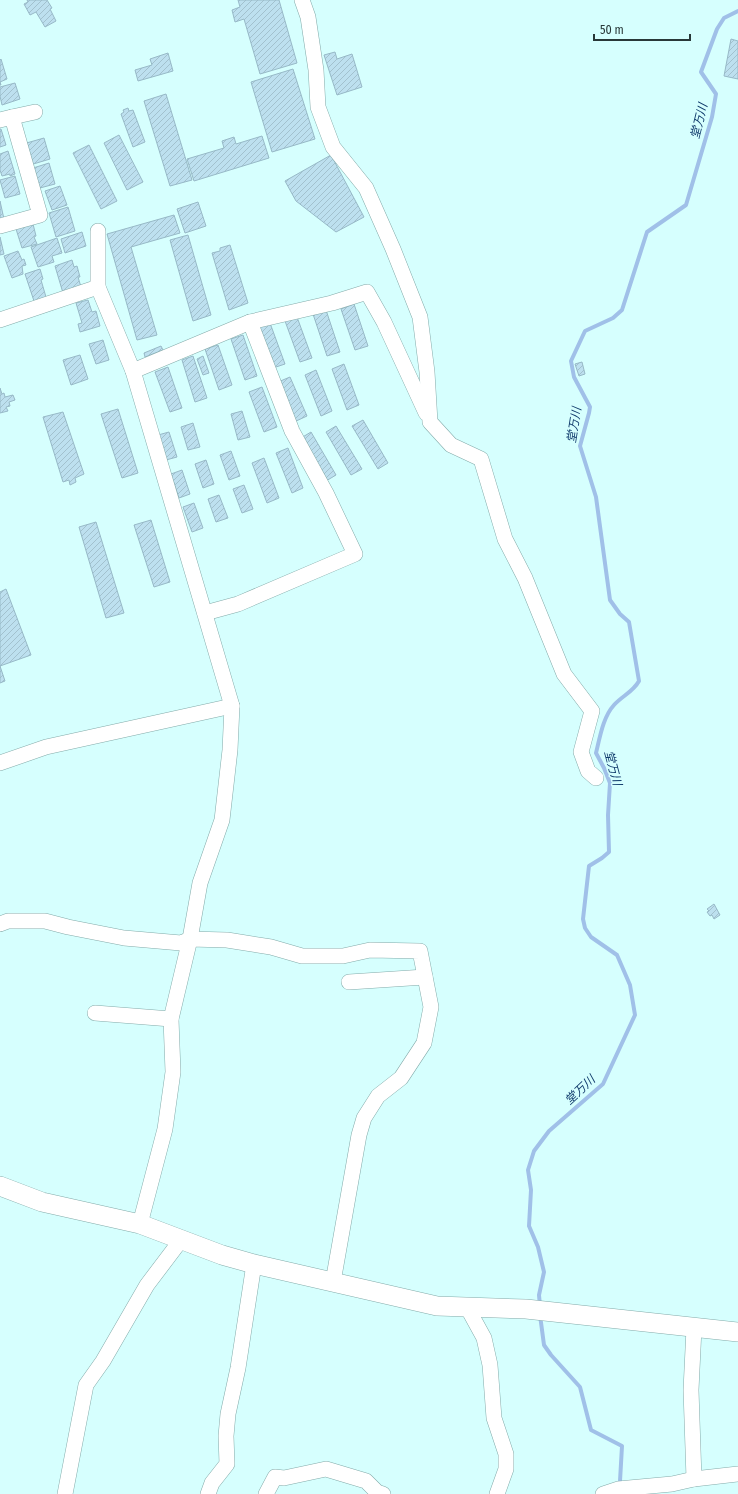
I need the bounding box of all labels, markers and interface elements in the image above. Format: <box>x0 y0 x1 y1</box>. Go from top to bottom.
scale bar <box>594 16 690 42</box>
text: 50 m <box>600 23 624 37</box>
water label: 堂万川 <box>688 100 711 140</box>
water label: 堂万川 <box>564 404 584 444</box>
water label: 堂万川 <box>602 749 625 789</box>
water label: 堂万川 <box>562 1071 599 1107</box>

